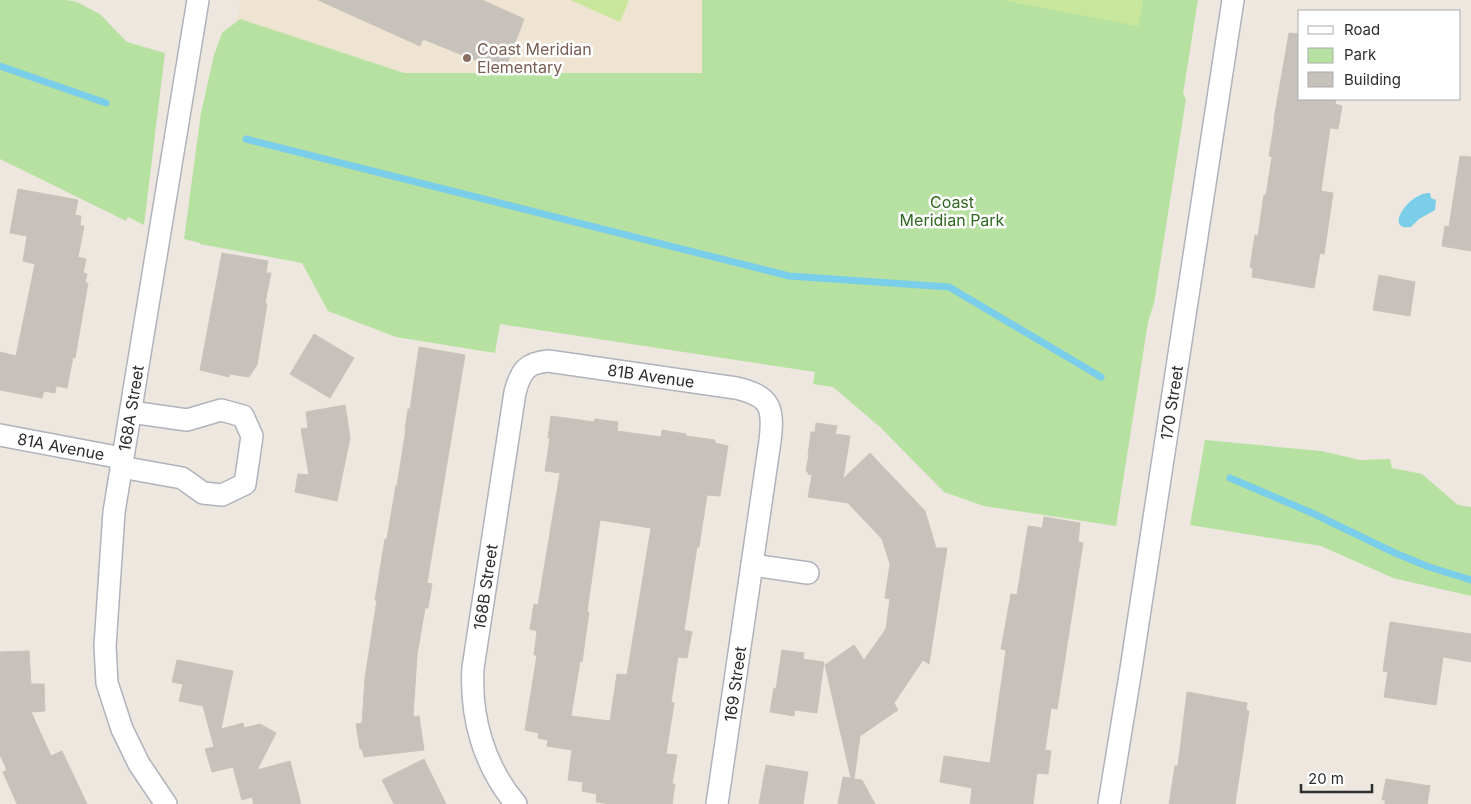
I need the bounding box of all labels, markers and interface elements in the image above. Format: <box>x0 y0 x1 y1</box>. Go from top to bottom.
legend <box>1298 10 1461 100</box>
text: Road <box>1344 20 1380 39</box>
place label: Coast Meridian Elementary <box>477 39 592 77</box>
text: Park <box>1344 45 1377 64</box>
marker: Coast Meridian Elementary <box>461 52 473 64</box>
text: Building <box>1344 70 1401 89</box>
park label: Coast Meridian Park <box>900 192 1005 230</box>
street label: 81B Avenue <box>606 360 696 392</box>
street label: 168A Street <box>114 364 148 453</box>
street label: 170 Street <box>1156 364 1187 441</box>
street label: 81A Avenue <box>16 428 106 464</box>
street label: 168B Street <box>469 543 502 631</box>
street label: 169 Street <box>720 645 750 723</box>
scale bar <box>1301 762 1372 794</box>
text: 20 m <box>1308 769 1344 788</box>

